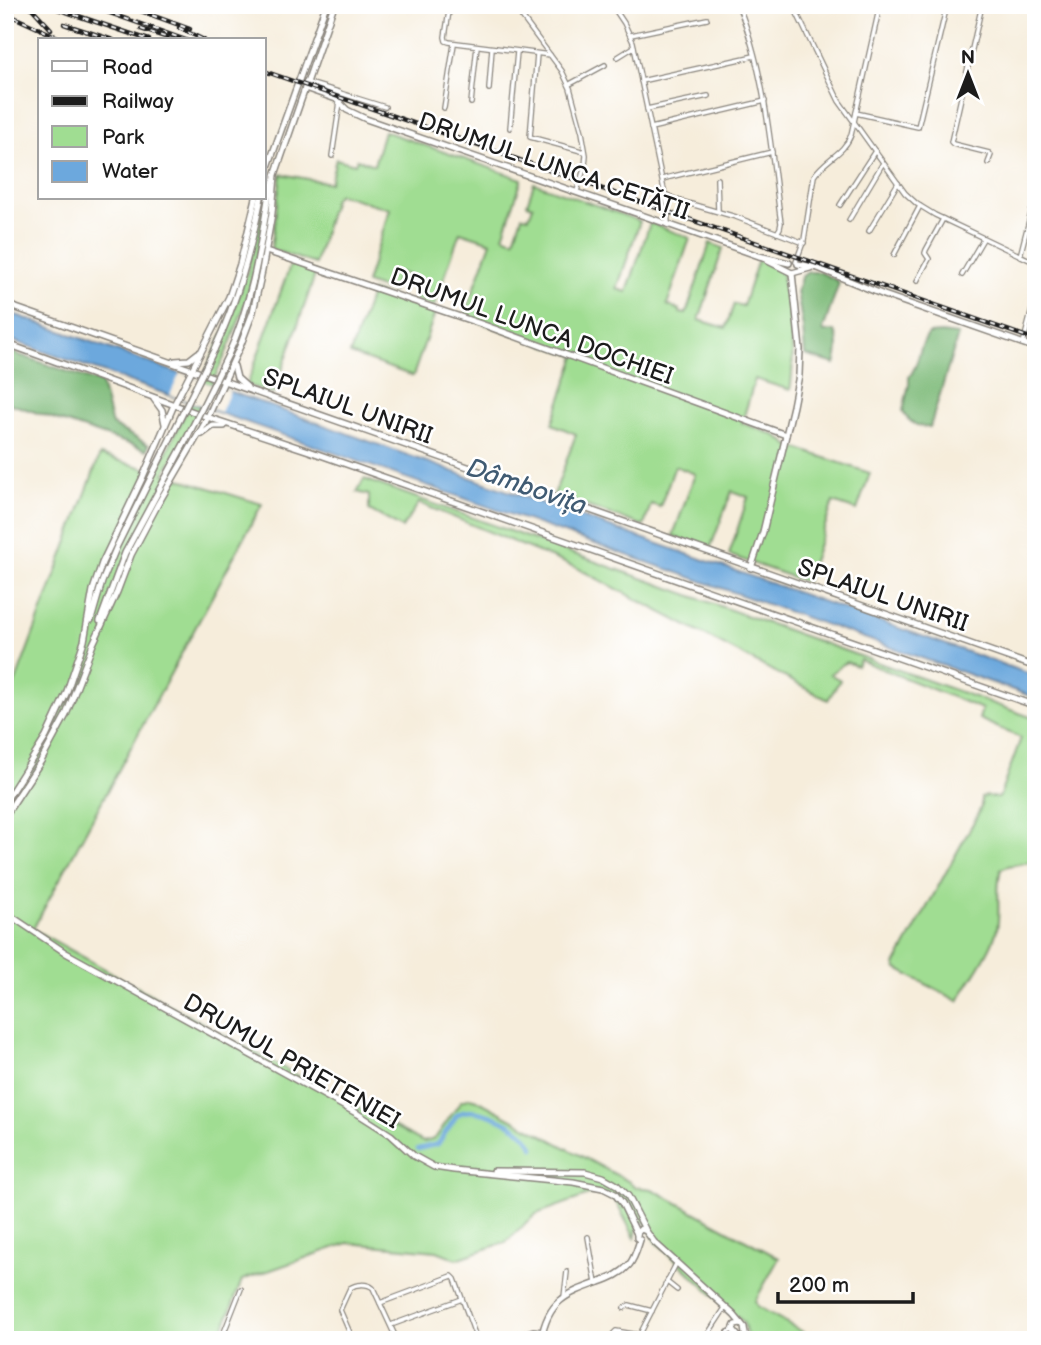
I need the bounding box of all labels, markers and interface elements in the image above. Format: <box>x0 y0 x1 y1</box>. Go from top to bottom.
legend <box>38 38 266 200</box>
north arrow <box>932 38 1002 108</box>
text: N <box>961 47 975 70</box>
text: Road <box>102 55 153 80</box>
text: Railway <box>102 89 174 114</box>
street label: DRUMUL LUNCA CETĂȚII <box>415 105 693 227</box>
text: Park <box>102 125 145 150</box>
text: Water <box>102 159 158 184</box>
street label: DRUMUL LUNCA DOCHIEI <box>386 262 677 391</box>
street label: SPLAIUL UNIRII <box>259 362 437 451</box>
water label: Dâmbovița <box>462 452 591 522</box>
street label: SPLAIUL UNIRII <box>794 553 972 638</box>
street label: DRUMUL PRIETENIEI <box>178 988 405 1135</box>
scale bar <box>778 1261 913 1305</box>
text: 200 m <box>789 1273 849 1298</box>

